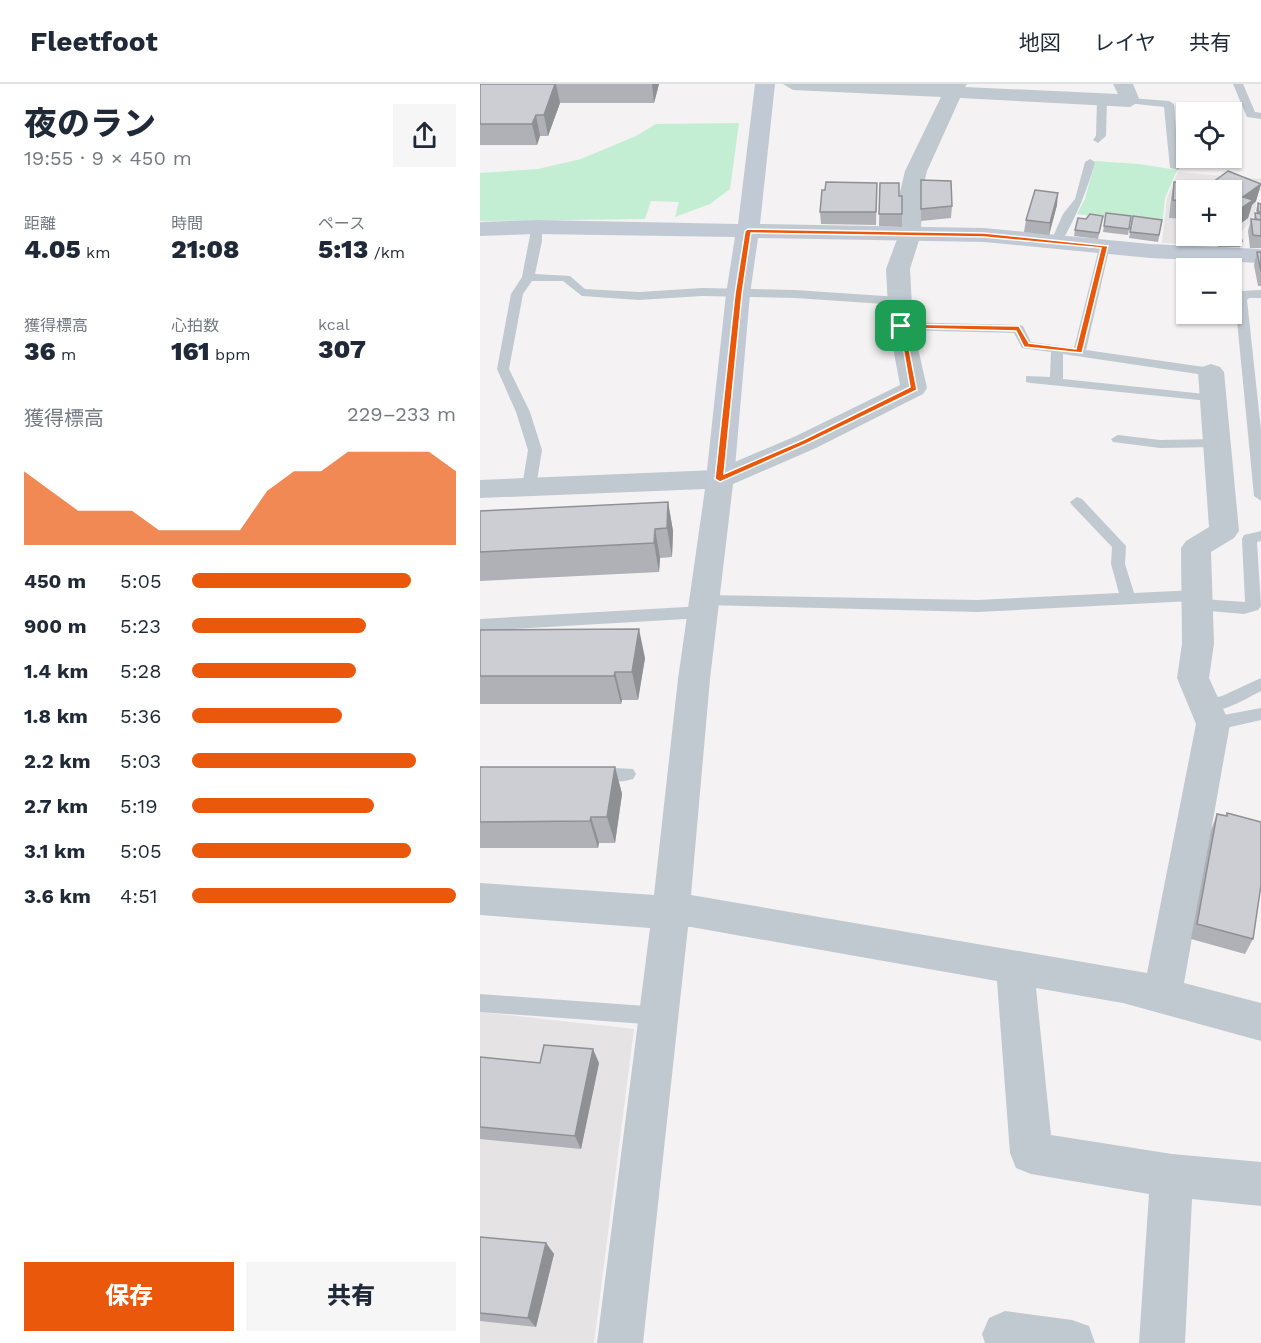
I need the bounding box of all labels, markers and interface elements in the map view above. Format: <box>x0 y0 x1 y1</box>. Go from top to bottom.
text: Fleetfoot <box>30 25 158 58</box>
text: 地図 <box>1019 30 1061 55</box>
text: レイヤ <box>1094 30 1156 55</box>
text: 共有 <box>1189 30 1231 55</box>
map controls <box>1176 102 1242 324</box>
button: locate <box>1176 102 1242 168</box>
text: 夜のラン <box>24 104 156 143</box>
button: share <box>393 104 456 167</box>
text: 19:55 · 9 × 450 m <box>24 146 192 170</box>
button: + <box>1176 180 1242 246</box>
text: 距離 <box>24 214 56 233</box>
text: 時間 <box>171 214 203 233</box>
text: ペース <box>318 214 365 233</box>
text: 4.05 <box>24 234 81 264</box>
text: 21:08 <box>171 234 239 264</box>
text: 5:13 <box>318 234 368 264</box>
text: km <box>81 243 110 262</box>
text: /km <box>368 243 405 262</box>
button: − <box>1176 258 1242 324</box>
pin <box>875 300 926 351</box>
icon: arrive <box>884 309 917 342</box>
text: kcal <box>318 315 350 334</box>
text: 獲得標高 <box>24 316 88 335</box>
text: 心拍数 <box>171 316 219 335</box>
text: 307 <box>318 334 366 364</box>
text: 36 <box>24 336 56 366</box>
text: 161 <box>171 336 210 366</box>
text: m <box>56 345 76 364</box>
text: bpm <box>210 345 250 364</box>
text: 229–233 m <box>347 402 456 426</box>
text: 獲得標高 <box>24 406 104 430</box>
text: 450 m <box>24 569 86 593</box>
text: 5:05 <box>120 569 162 593</box>
text: 900 m <box>24 614 87 638</box>
text: 5:23 <box>120 614 161 638</box>
text: 1.4 km <box>24 659 88 683</box>
text: 5:28 <box>120 659 162 683</box>
text: 1.8 km <box>24 704 88 728</box>
text: 5:36 <box>120 704 161 728</box>
text: 2.2 km <box>24 749 91 773</box>
text: 5:03 <box>120 749 161 773</box>
text: 2.7 km <box>24 794 88 818</box>
text: 5:19 <box>120 794 158 818</box>
text: 3.1 km <box>24 839 85 863</box>
text: 5:05 <box>120 839 162 863</box>
text: 3.6 km <box>24 884 91 908</box>
text: 4:51 <box>120 884 158 908</box>
button: 保存 <box>24 1262 234 1331</box>
button: 共有 <box>246 1262 456 1331</box>

